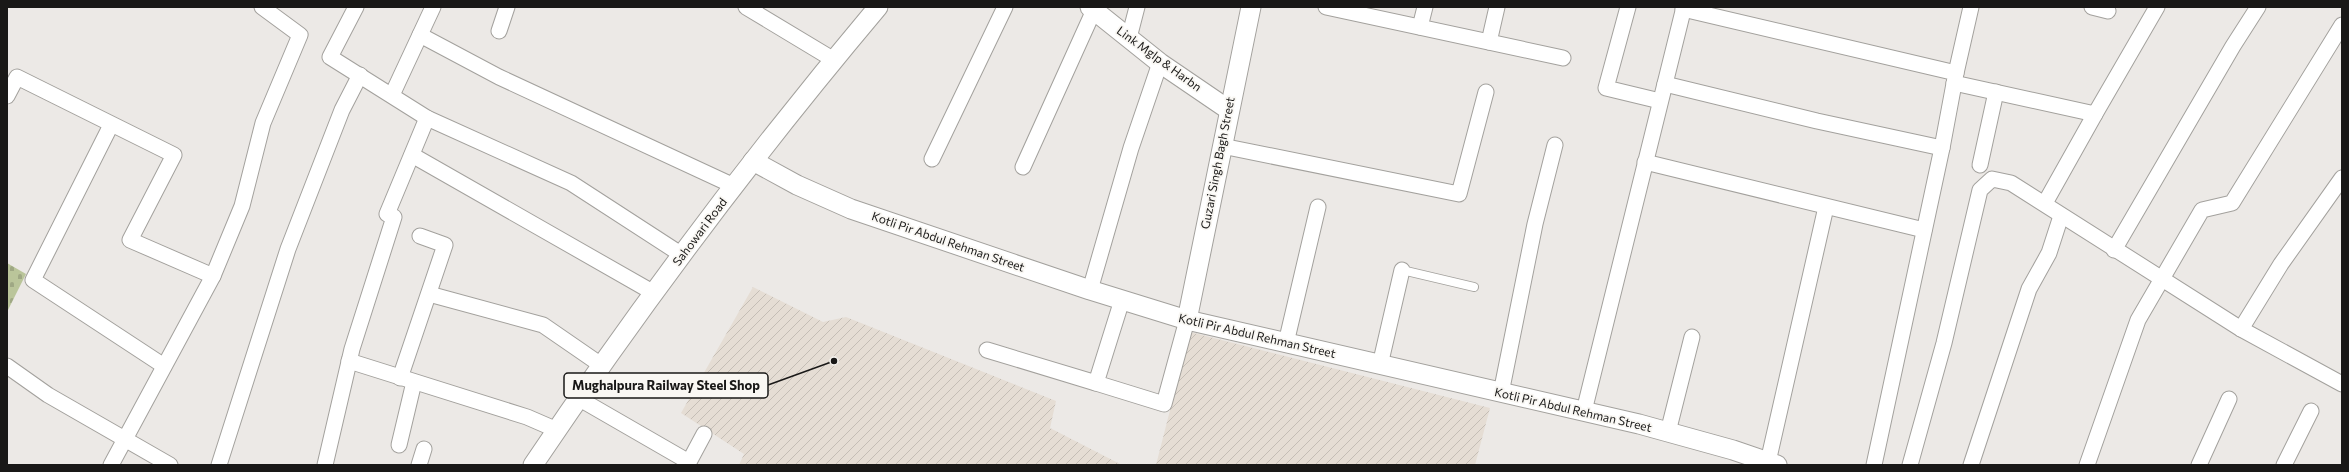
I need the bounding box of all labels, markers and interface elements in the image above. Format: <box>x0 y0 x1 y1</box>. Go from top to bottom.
street label: Link Mglp & Harbn <box>1115 23 1205 94</box>
street label: Guzari Singh Bagh Street <box>1197 96 1237 230</box>
street label: Sahowari Road <box>669 195 729 268</box>
street label: Kotli Pir Abdul Rehman Street <box>870 208 1027 274</box>
street label: Kotli Pir Abdul Rehman Street <box>1177 310 1337 360</box>
callout: Mughalpura Railway Steel Shop <box>564 373 768 398</box>
text: Mughalpura Railway Steel Shop <box>572 377 760 393</box>
street label: Kotli Pir Abdul Rehman Street <box>1493 384 1653 434</box>

